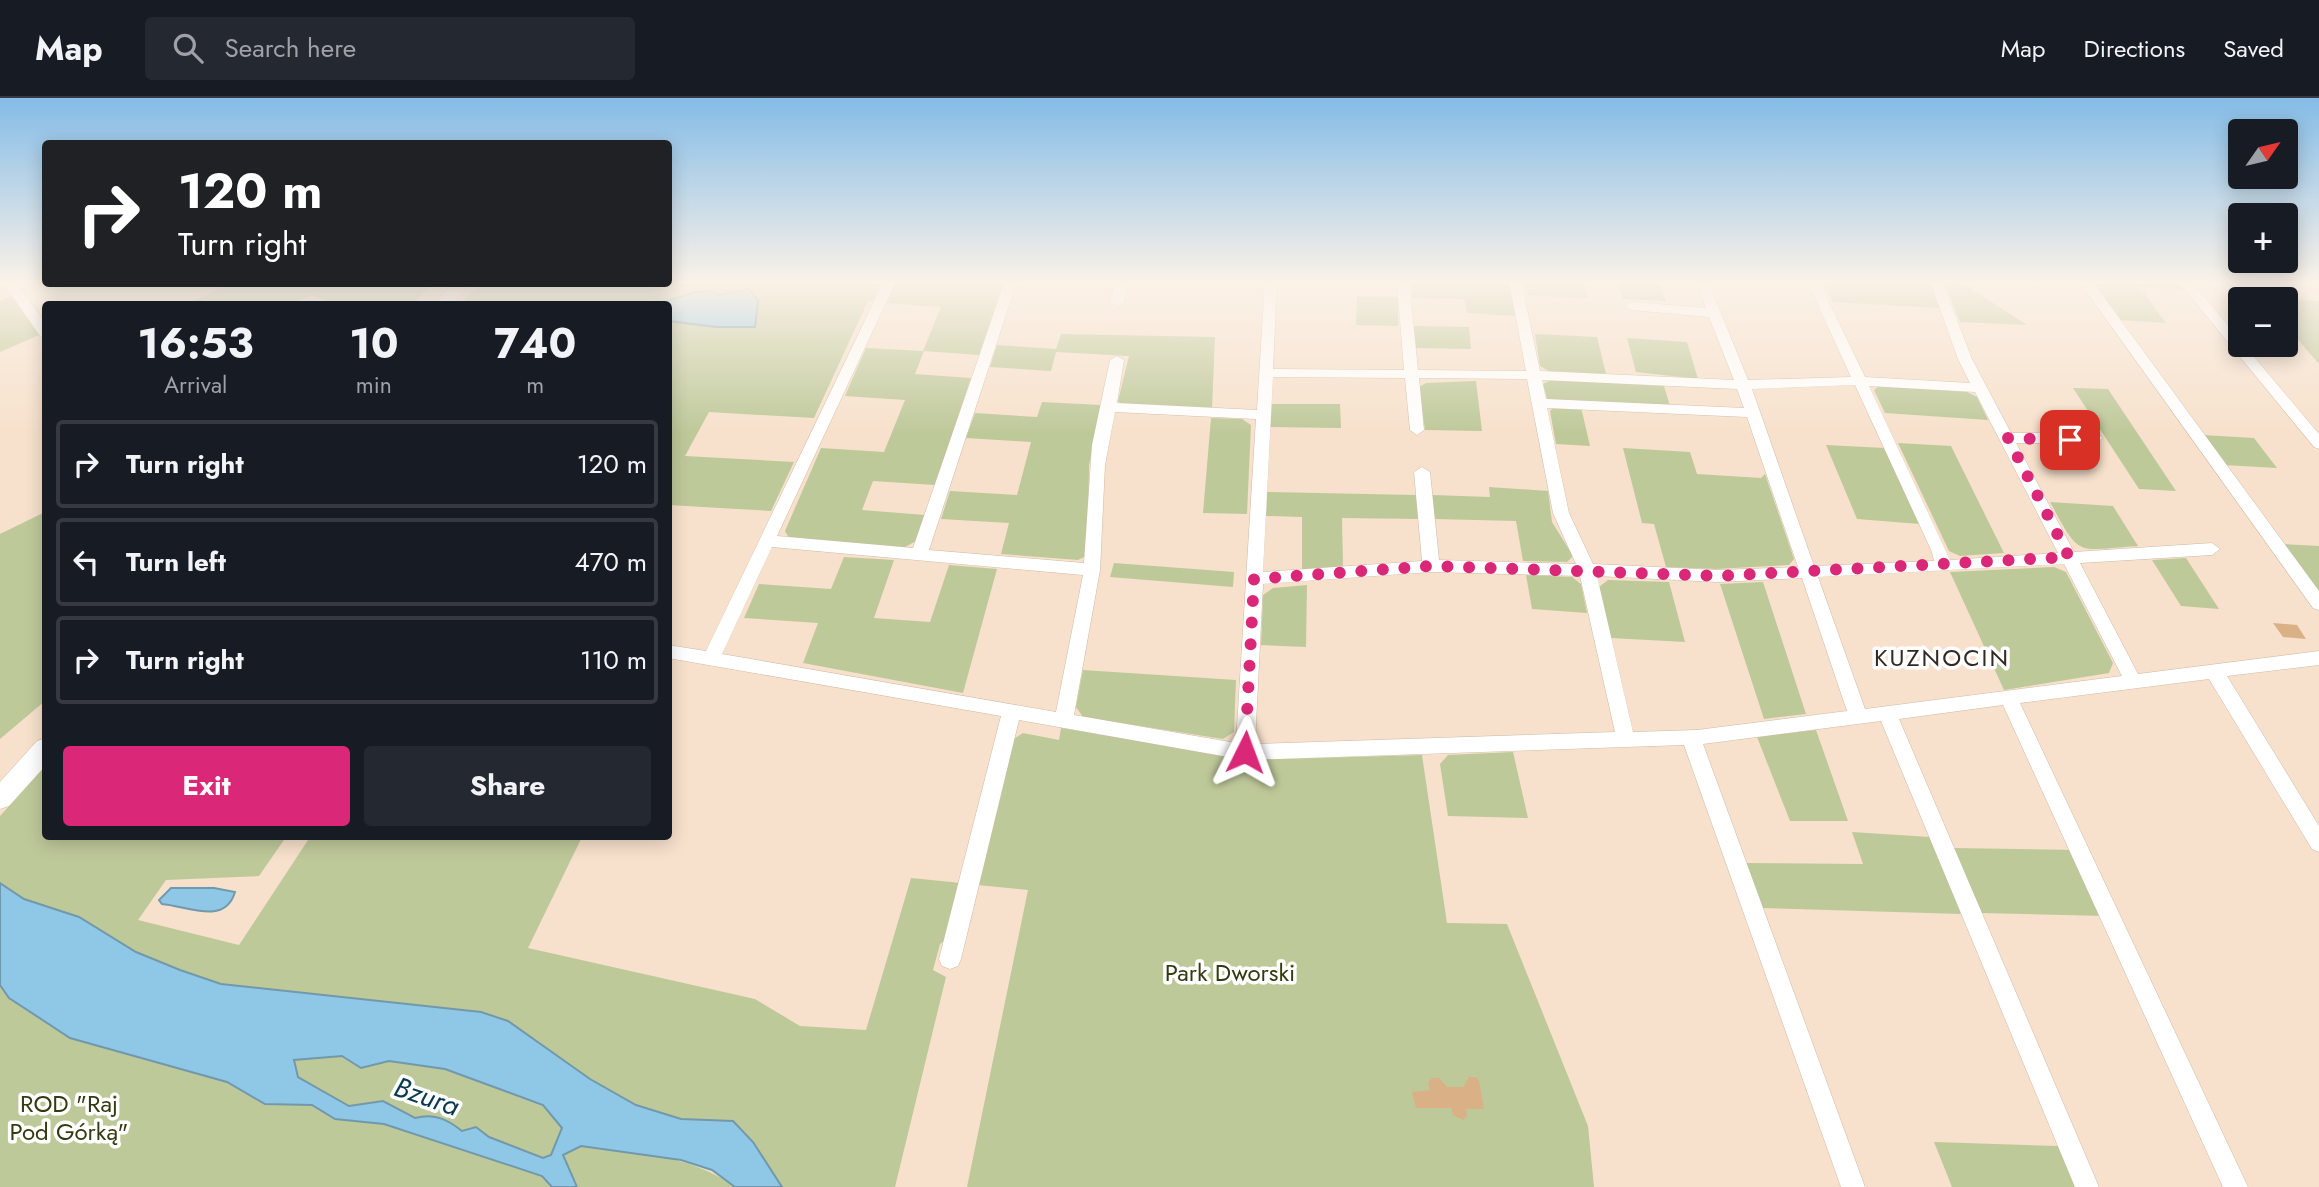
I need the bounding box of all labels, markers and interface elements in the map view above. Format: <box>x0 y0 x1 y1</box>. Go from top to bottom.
search box <box>145 17 635 80</box>
text: Map <box>35 25 103 72</box>
icon: search <box>169 29 207 67</box>
text: Search here <box>225 29 356 67</box>
text: Map <box>2001 31 2046 66</box>
text: Directions <box>2084 31 2185 66</box>
text: Saved <box>2223 31 2284 66</box>
north arrow <box>2228 119 2298 189</box>
map controls <box>2228 119 2298 357</box>
text: 120 m <box>178 156 322 226</box>
icon: right <box>63 168 154 259</box>
button: + <box>2228 203 2298 273</box>
text: Turn right <box>178 221 307 267</box>
button: − <box>2228 287 2298 357</box>
text: 16:53 <box>138 313 254 374</box>
text: 10 <box>349 313 398 374</box>
text: 740 <box>494 313 576 374</box>
text: Arrival <box>164 368 227 402</box>
text: min <box>356 368 392 402</box>
text: m <box>526 368 544 402</box>
pin <box>2040 410 2100 470</box>
icon: arrive <box>2051 421 2089 459</box>
icon: right <box>67 445 105 483</box>
text: Turn right <box>126 445 244 483</box>
text: 120 m <box>577 445 647 483</box>
icon: left <box>67 543 105 581</box>
text: Turn left <box>126 543 226 581</box>
text: 470 m <box>575 543 647 581</box>
district label: KUZNOCIN <box>1874 640 2010 675</box>
icon: right <box>67 641 105 679</box>
text: Turn right <box>126 641 244 679</box>
text: 110 m <box>580 641 647 679</box>
position arrow <box>1208 715 1282 789</box>
button: Exit <box>63 746 350 826</box>
button: Share <box>364 746 651 826</box>
park label: Park Dworski <box>1165 955 1295 990</box>
water label: Bzura <box>389 1066 465 1127</box>
park label: ROD "Raj Pod Górką" <box>10 1086 129 1149</box>

